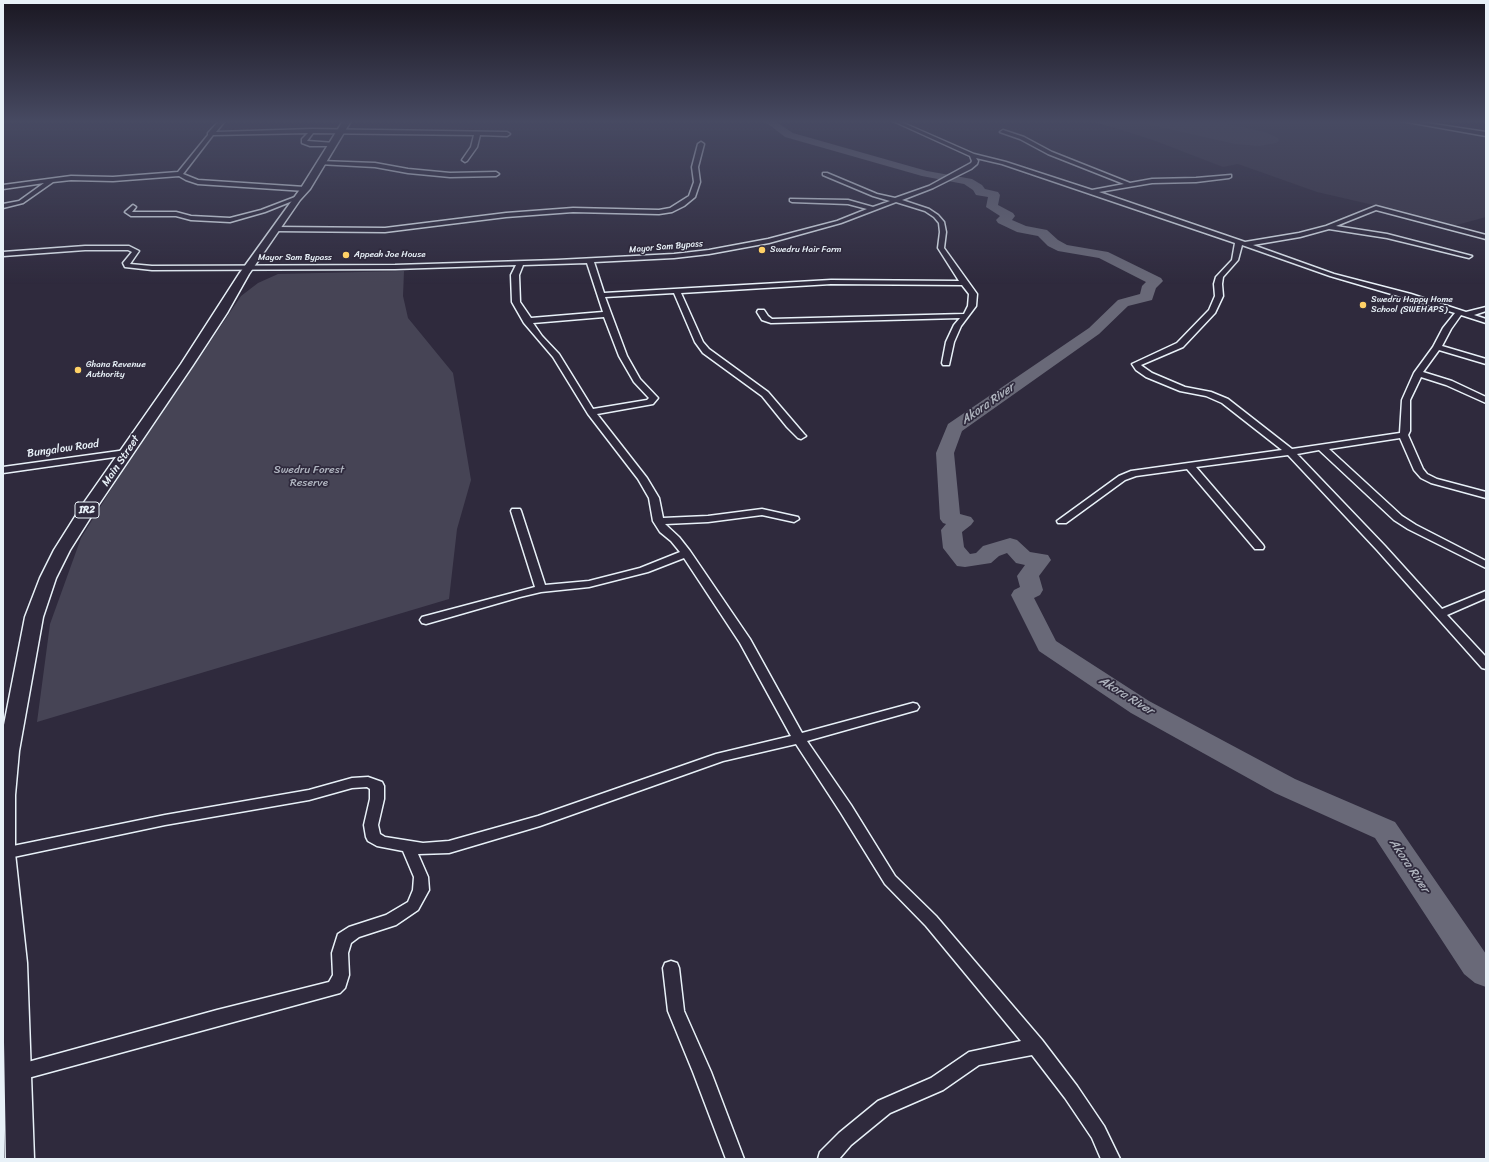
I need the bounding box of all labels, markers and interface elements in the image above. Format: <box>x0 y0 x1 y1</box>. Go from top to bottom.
street label: Mayor Sam Bypass <box>629 238 703 256</box>
marker: Swedru Hair Farm <box>757 245 767 255</box>
place label: Swedru Hair Farm <box>770 245 842 255</box>
marker: Appeah Joe House <box>341 250 351 260</box>
place label: Appeah Joe House <box>354 250 426 260</box>
street label: Mayor Sam Bypass <box>258 253 332 263</box>
place label: Swedru Happy Home School (SWEHAPS) <box>1371 295 1453 316</box>
marker: Swedru Happy Home School (SWEHAPS) <box>1358 300 1368 310</box>
place label: Ghana Revenue Authority <box>86 360 146 381</box>
marker: Ghana Revenue Authority <box>73 365 83 375</box>
water label: Akora River <box>959 380 1017 428</box>
street label: Main Street <box>99 433 143 489</box>
street label: Bungalow Road <box>26 437 100 461</box>
park label: Swedru Forest Reserve <box>274 463 344 489</box>
road number: IR2 <box>75 502 99 518</box>
water label: Akora River <box>1096 674 1156 718</box>
water label: Akora River <box>1386 836 1432 896</box>

